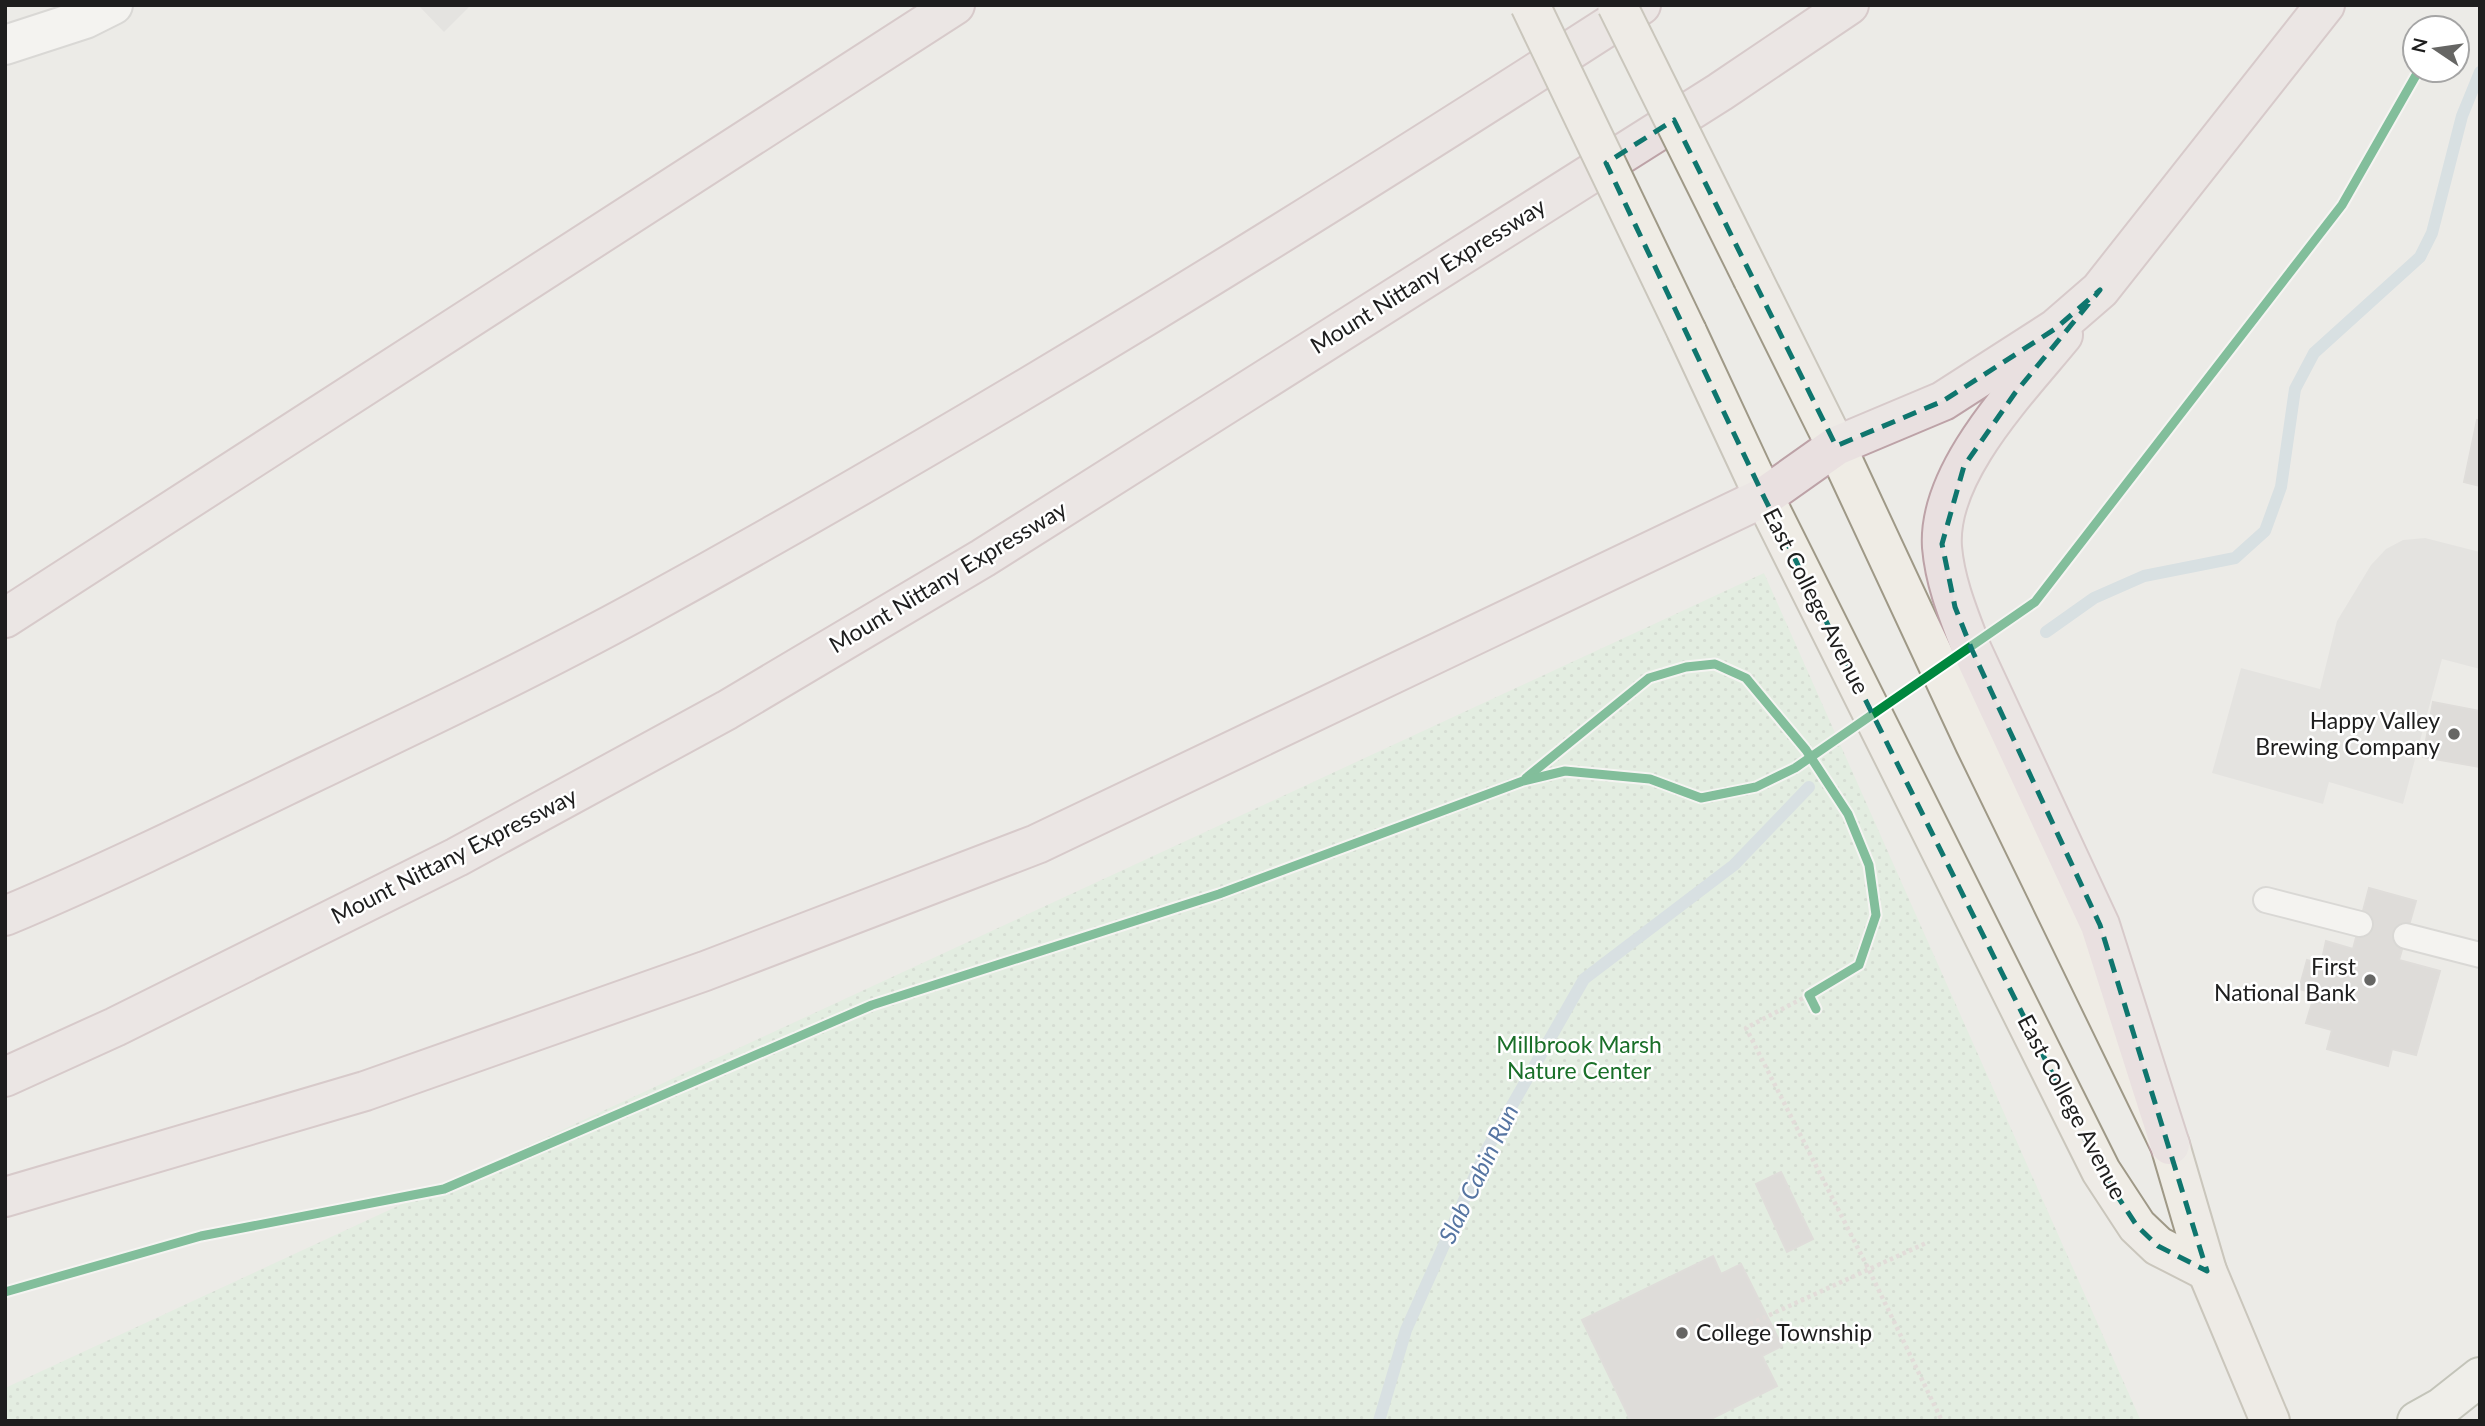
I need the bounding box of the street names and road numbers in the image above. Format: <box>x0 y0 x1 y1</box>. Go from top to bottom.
street label: Mount Nittany Expressway <box>1305 191 1550 359</box>
street label: Mount Nittany Expressway <box>824 494 1071 658</box>
street label: East College Avenue <box>1758 503 1876 698</box>
street label: Mount Nittany Expressway <box>326 781 581 929</box>
street label: East College Avenue <box>2012 1009 2133 1204</box>

